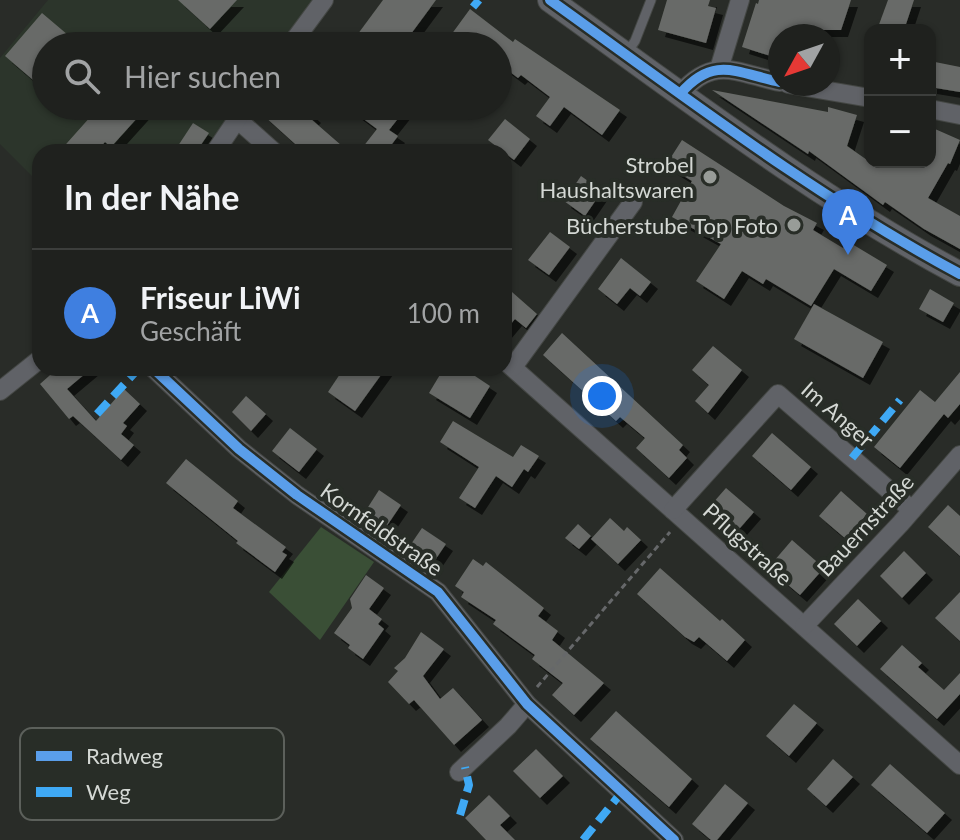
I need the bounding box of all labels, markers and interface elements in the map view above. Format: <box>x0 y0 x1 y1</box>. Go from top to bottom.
north arrow <box>768 24 840 96</box>
map controls <box>864 24 936 168</box>
button: + <box>864 24 936 96</box>
search box <box>32 32 512 120</box>
icon: search <box>60 54 104 98</box>
text: Hier suchen <box>124 58 281 94</box>
button: − <box>864 96 936 168</box>
place label: Strobel Haushaltswaren <box>539 151 694 203</box>
marker: Strobel Haushaltswaren <box>701 168 719 186</box>
text: In der Nähe <box>64 176 239 217</box>
pin: A <box>822 189 874 255</box>
place label: Bücherstube Top Foto <box>566 212 778 239</box>
marker: Bücherstube Top Foto <box>785 216 803 234</box>
text: Friseur LiWi <box>140 279 301 315</box>
text: A <box>81 297 99 329</box>
text: 100 m <box>407 297 480 329</box>
text: Geschäft <box>140 315 241 347</box>
street label: Im Anger <box>796 375 880 453</box>
your location <box>582 376 622 416</box>
street label: Bauernstraße <box>811 468 919 582</box>
street label: Kornfeldstraße <box>316 477 448 581</box>
street label: Pflugstraße <box>698 497 798 591</box>
legend <box>20 728 284 820</box>
text: Radweg <box>86 742 163 769</box>
text: Weg <box>86 778 131 805</box>

